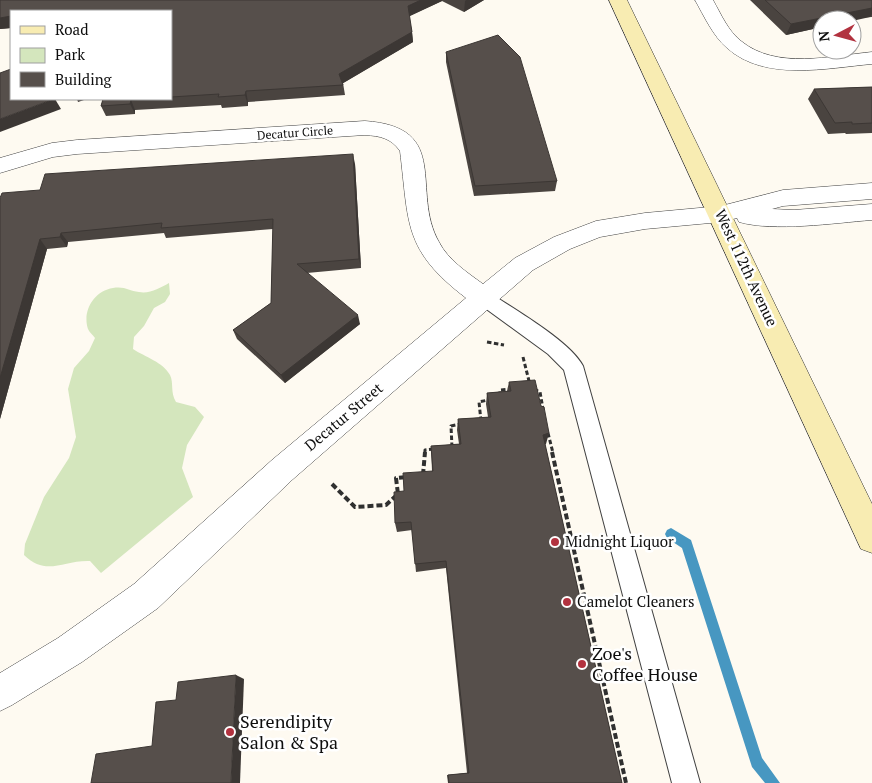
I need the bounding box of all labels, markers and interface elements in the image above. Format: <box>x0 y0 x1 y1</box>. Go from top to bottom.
legend <box>10 10 172 100</box>
north arrow <box>812 10 862 60</box>
text: Road <box>55 19 88 39</box>
text: N <box>814 30 834 43</box>
text: Park <box>55 44 85 64</box>
text: Building <box>55 69 113 89</box>
street label: Decatur Circle <box>256 122 334 143</box>
street label: West 112th Avenue <box>711 206 783 329</box>
street label: Decatur Street <box>300 377 387 455</box>
place label: Midnight Liquor <box>565 531 674 551</box>
marker: Midnight Liquor <box>549 536 561 548</box>
place label: Camelot Cleaners <box>577 591 695 611</box>
marker: Camelot Cleaners <box>561 596 573 608</box>
place label: Zoe's Coffee House <box>592 641 698 686</box>
marker: Zoe's Coffee House <box>576 658 588 670</box>
place label: Serendipity Salon & Spa <box>240 709 338 754</box>
marker: Serendipity Salon & Spa <box>224 726 236 738</box>

